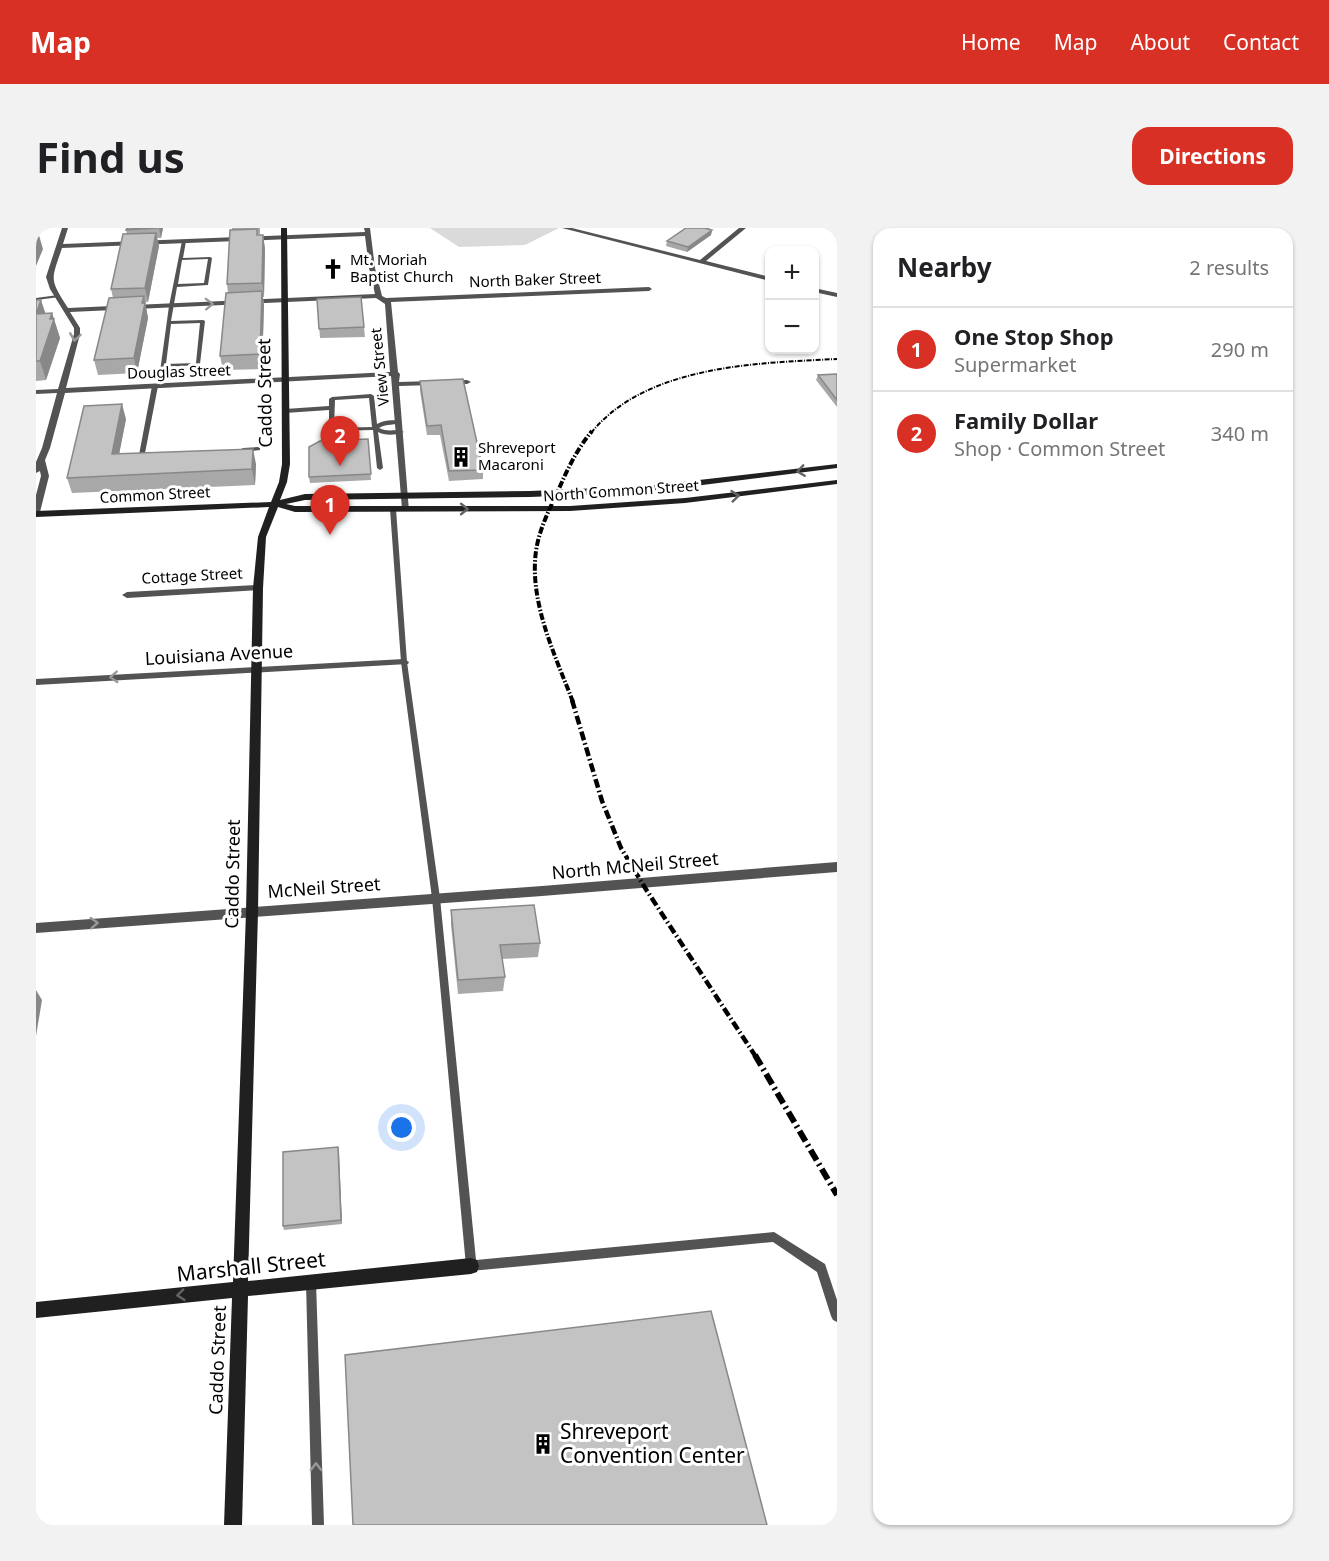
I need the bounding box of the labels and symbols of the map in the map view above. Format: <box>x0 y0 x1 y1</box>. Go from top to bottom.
place label: Mt. Moriah Baptist Church <box>350 249 454 286</box>
church icon: Mt. Moriah Baptist Church <box>321 257 345 281</box>
street label: North Baker Street <box>469 267 602 291</box>
one-way arrow <box>204 298 213 311</box>
street label: View Street <box>365 326 393 407</box>
one-way arrow <box>69 332 81 342</box>
street label: Caddo Street <box>251 338 277 448</box>
street label: Douglas Street <box>127 359 232 383</box>
pin: 2 <box>320 416 360 466</box>
place label: Shreveport Macaroni <box>478 437 556 474</box>
building icon: Shreveport Macaroni <box>449 445 473 469</box>
one-way arrow <box>796 465 806 477</box>
street label: North Common Street <box>542 475 700 505</box>
street label: Common Street <box>99 481 211 507</box>
pin: 1 <box>310 486 350 535</box>
one-way arrow <box>730 490 740 503</box>
one-way arrow <box>460 503 469 515</box>
street label: Cottage Street <box>141 562 244 588</box>
street label: Louisiana Avenue <box>144 638 294 670</box>
one-way arrow <box>109 671 118 684</box>
street label: Caddo Street <box>219 819 245 929</box>
street label: North McNeil Street <box>551 846 720 884</box>
street label: McNeil Street <box>267 871 382 903</box>
one-way arrow <box>90 917 99 930</box>
your location <box>387 1113 416 1142</box>
street label: Marshall Street <box>175 1244 327 1288</box>
one-way arrow <box>177 1288 186 1301</box>
street label: Caddo Street <box>203 1304 231 1415</box>
place label: Shreveport Convention Center <box>560 1417 745 1469</box>
building icon: Shreveport Convention Center <box>531 1432 555 1456</box>
one-way arrow <box>310 1462 323 1471</box>

